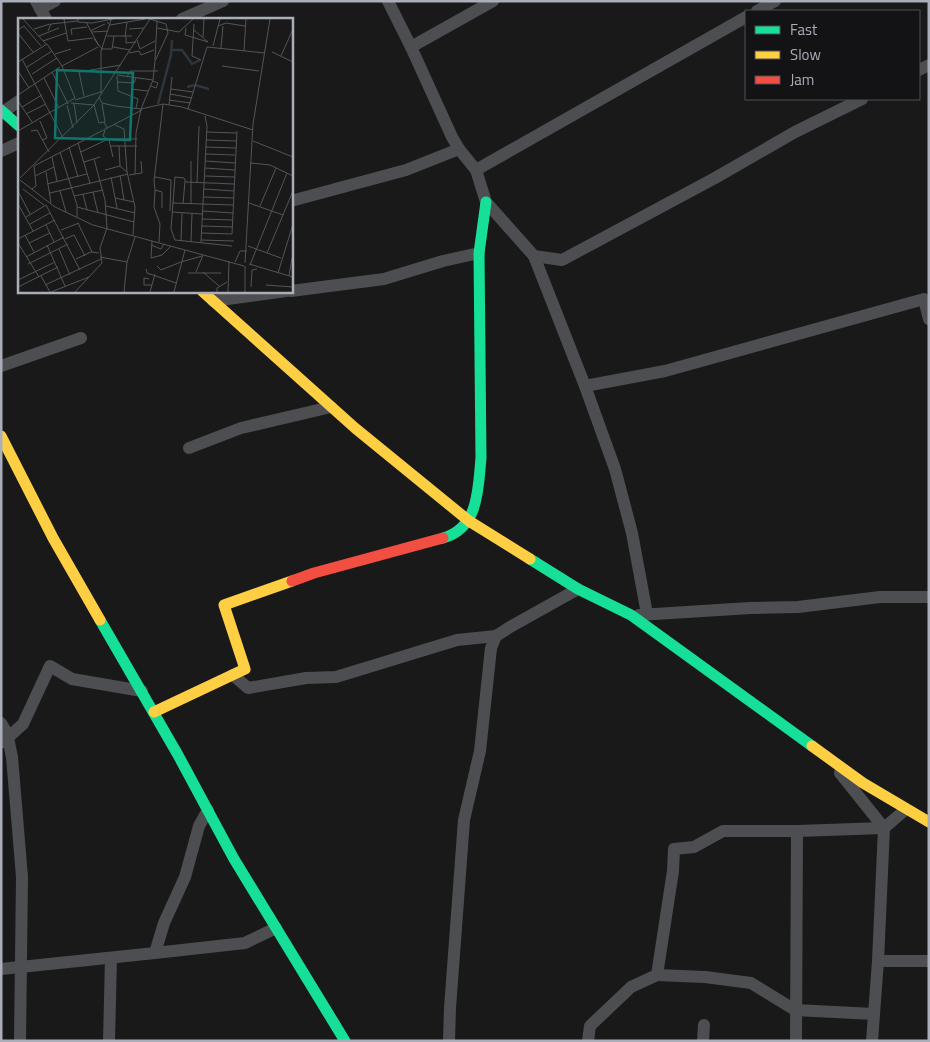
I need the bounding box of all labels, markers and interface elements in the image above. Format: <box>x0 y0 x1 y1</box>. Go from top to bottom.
legend <box>745 10 920 100</box>
inset map <box>18 18 292 292</box>
text: Fast <box>790 18 818 41</box>
text: Slow <box>790 43 821 66</box>
text: Jam <box>790 68 814 91</box>

